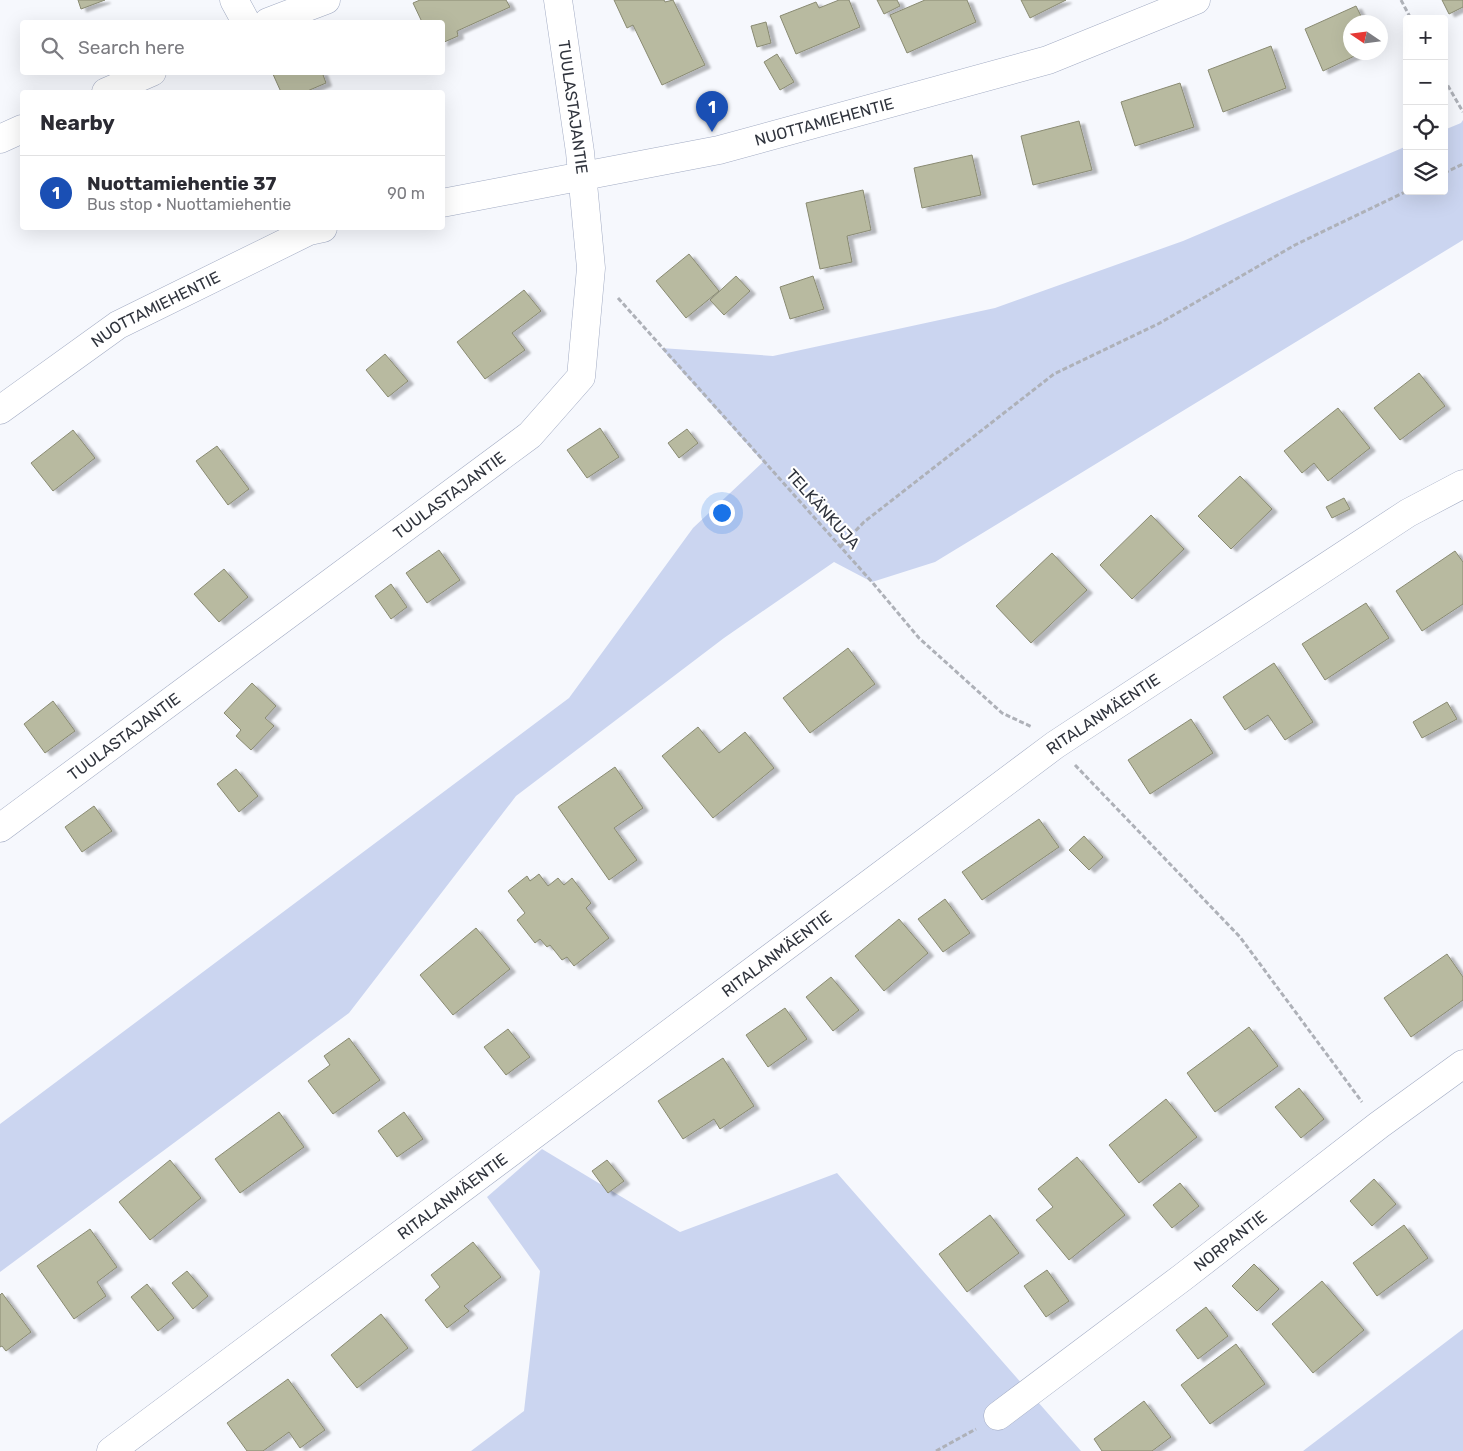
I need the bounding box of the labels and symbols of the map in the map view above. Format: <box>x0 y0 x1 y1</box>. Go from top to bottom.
north arrow <box>1343 15 1388 60</box>
street label: TUULASTAJANTIE <box>554 39 592 175</box>
pin: 1 <box>696 91 728 132</box>
street label: NUOTTAMIEHENTIE <box>752 93 896 149</box>
street label: NUOTTAMIEHENTIE <box>87 267 223 351</box>
street label: TUULASTAJANTIE <box>389 447 509 543</box>
street label: TELKÄNKUJA <box>782 465 864 553</box>
your location <box>709 500 735 526</box>
street label: RITALANMÄENTIE <box>1042 669 1163 758</box>
street label: TUULASTAJANTIE <box>64 688 184 784</box>
street label: RITALANMÄENTIE <box>718 906 835 1000</box>
street label: RITALANMÄENTIE <box>394 1149 511 1243</box>
street label: NORPANTIE <box>1190 1206 1270 1275</box>

